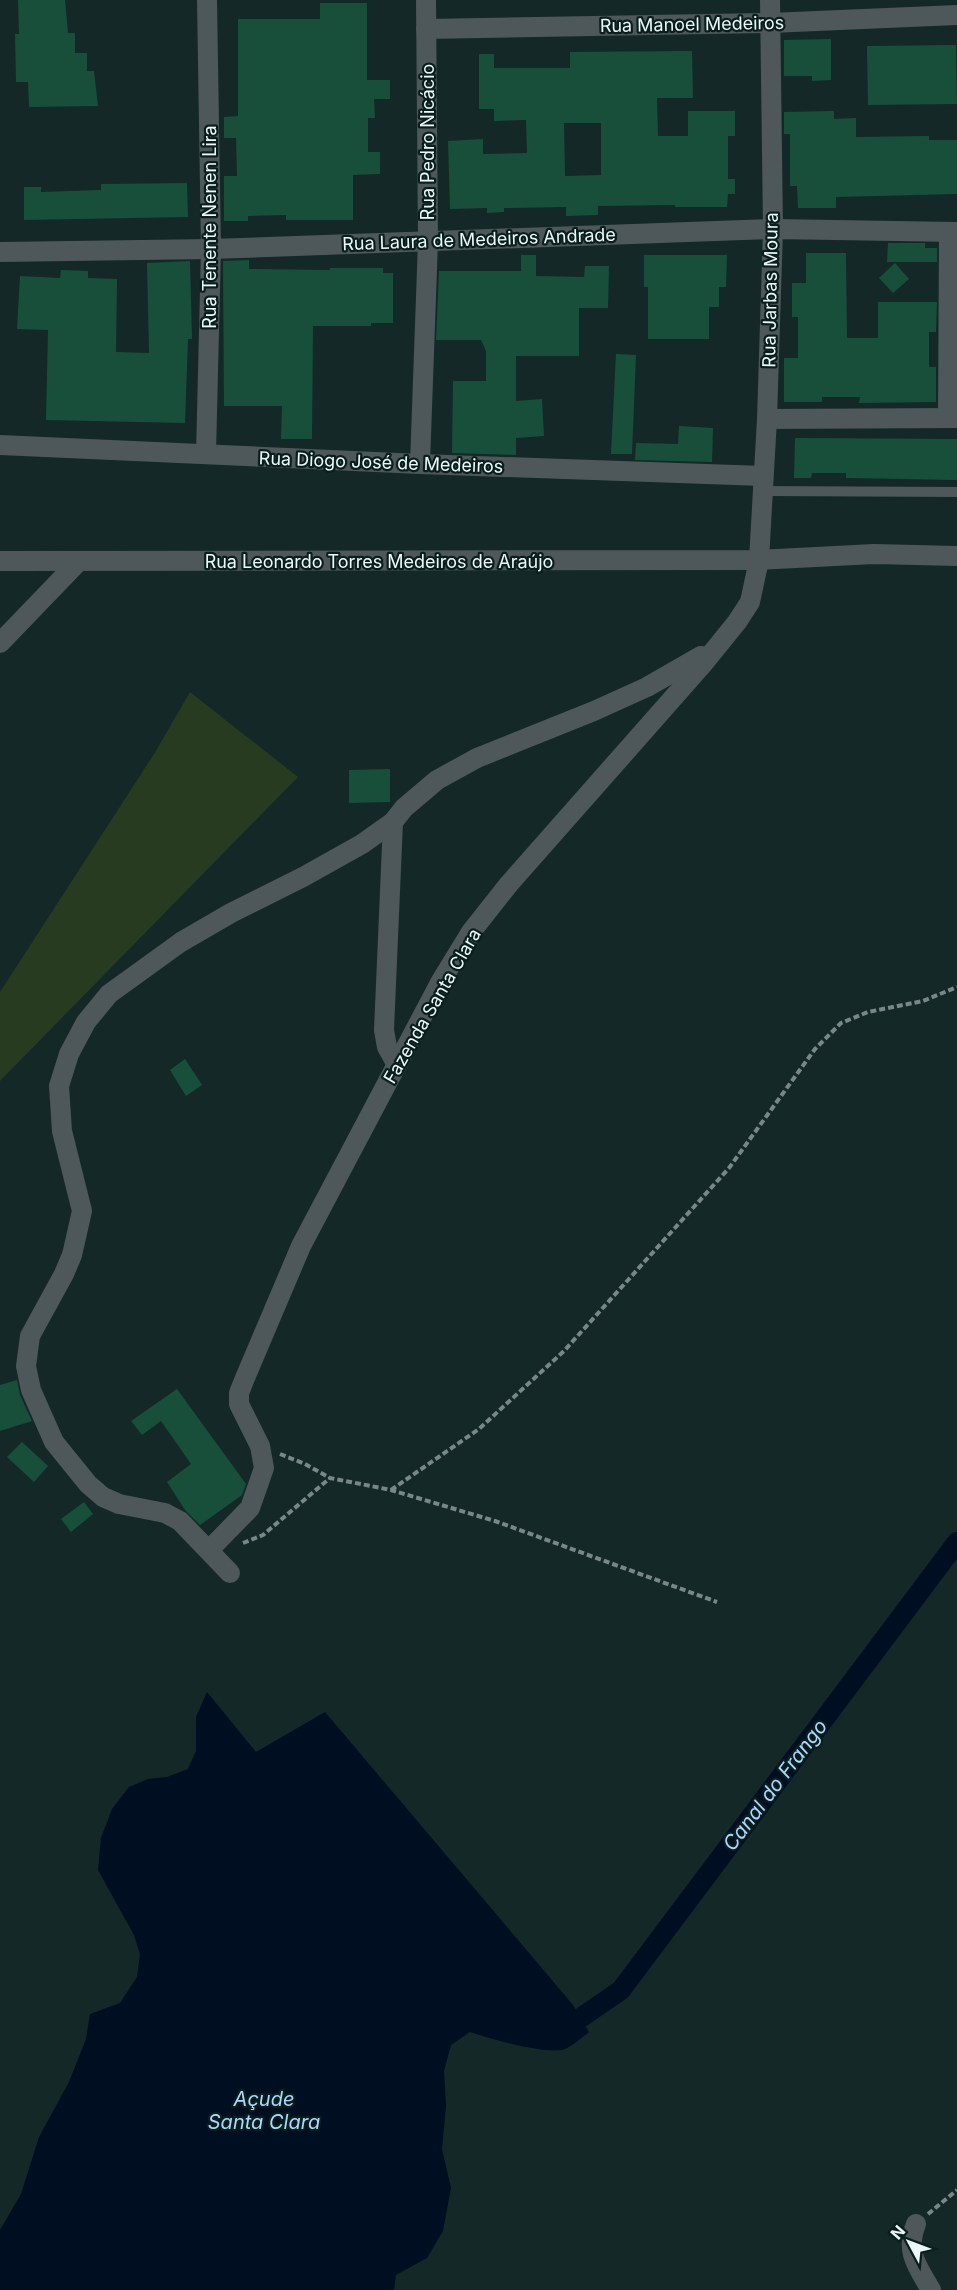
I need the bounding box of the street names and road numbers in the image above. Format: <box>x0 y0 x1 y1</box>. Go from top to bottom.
street label: Rua Manoel Medeiros <box>600 12 784 36</box>
street label: Rua Pedro Nicácio <box>417 64 438 220</box>
street label: Rua Tenente Nenen Lira <box>199 125 220 329</box>
street label: Rua Jarbas Moura <box>758 212 782 368</box>
street label: Rua Laura de Medeiros Andrade <box>342 224 616 254</box>
street label: Rua Diogo José de Medeiros <box>258 447 504 477</box>
street label: Rua Leonardo Torres Medeiros de Araújo <box>205 551 553 572</box>
street label: Fazenda Santa Clara <box>379 925 485 1087</box>

